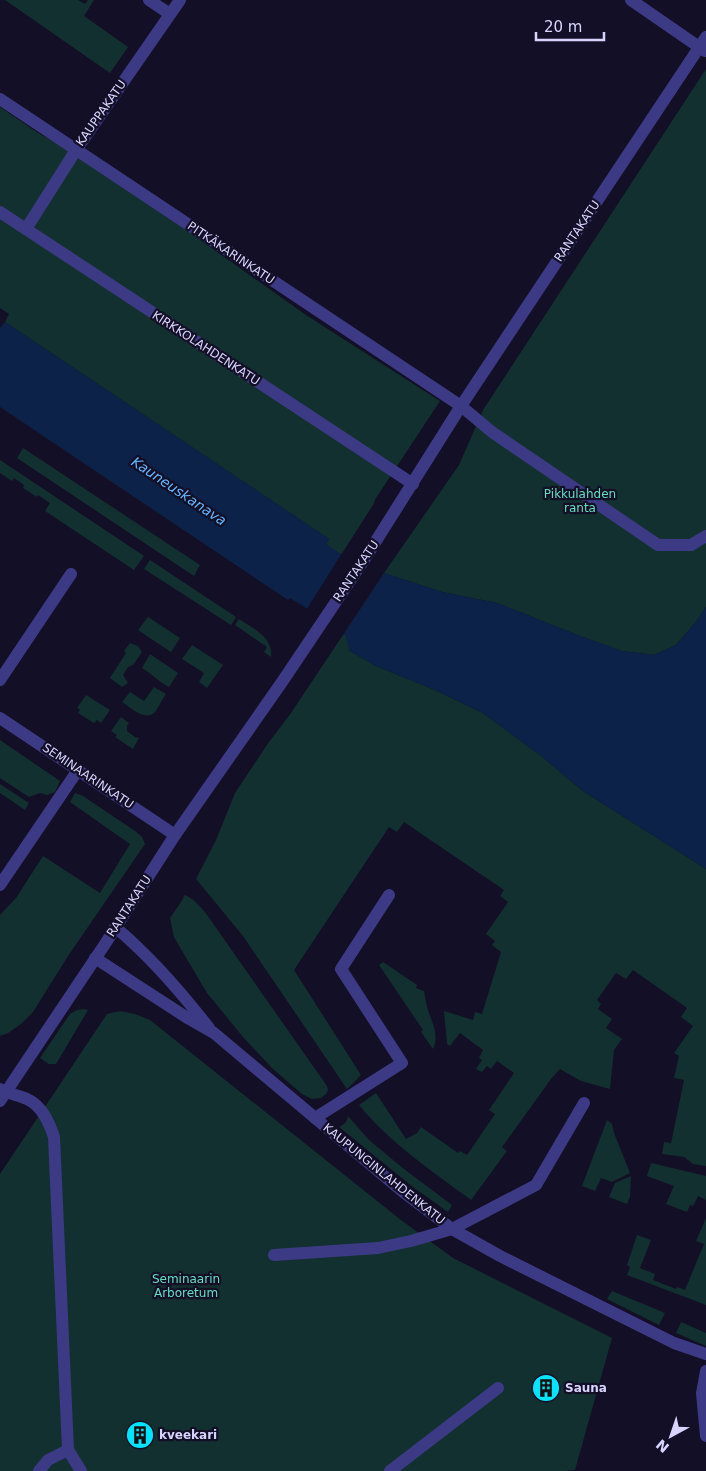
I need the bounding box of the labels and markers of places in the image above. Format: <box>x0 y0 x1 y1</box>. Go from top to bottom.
building icon: Sauna <box>531 1373 561 1403</box>
place label: Sauna <box>565 1381 607 1395</box>
building icon: kveekari <box>125 1420 155 1450</box>
place label: kveekari <box>159 1428 217 1442</box>

